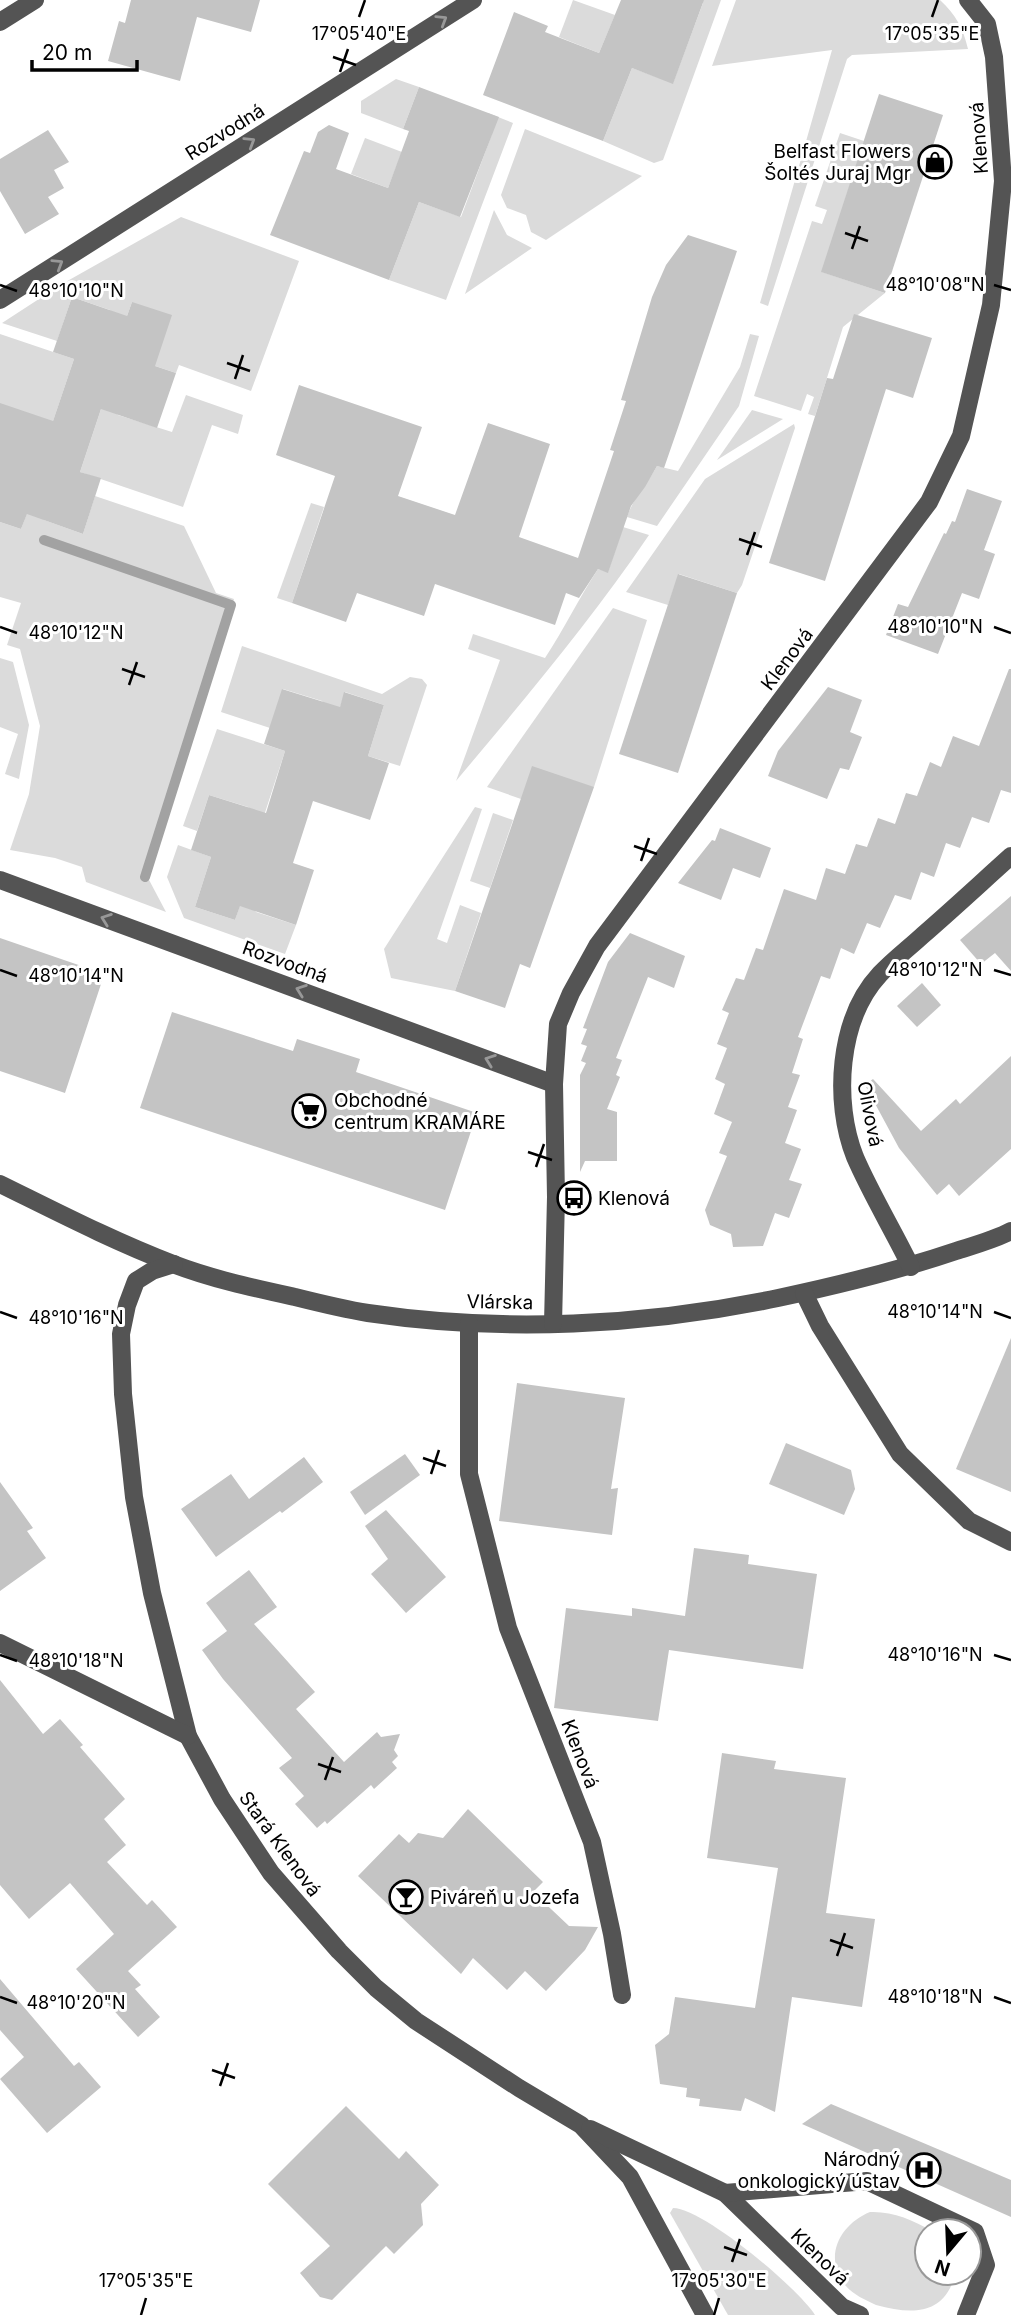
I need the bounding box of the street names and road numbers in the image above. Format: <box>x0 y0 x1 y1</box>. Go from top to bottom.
street label: Rozvodná <box>181 99 269 165</box>
street label: Klenová <box>965 101 993 175</box>
street label: Klenová <box>756 623 818 695</box>
street label: Rozvodná <box>239 936 331 988</box>
street label: Olivová <box>852 1079 888 1149</box>
street label: Vlárska <box>466 1290 534 1314</box>
street label: Klenová <box>556 1716 604 1792</box>
street label: Stará Klenová <box>234 1787 326 1901</box>
street label: Klenová <box>786 2224 854 2290</box>

